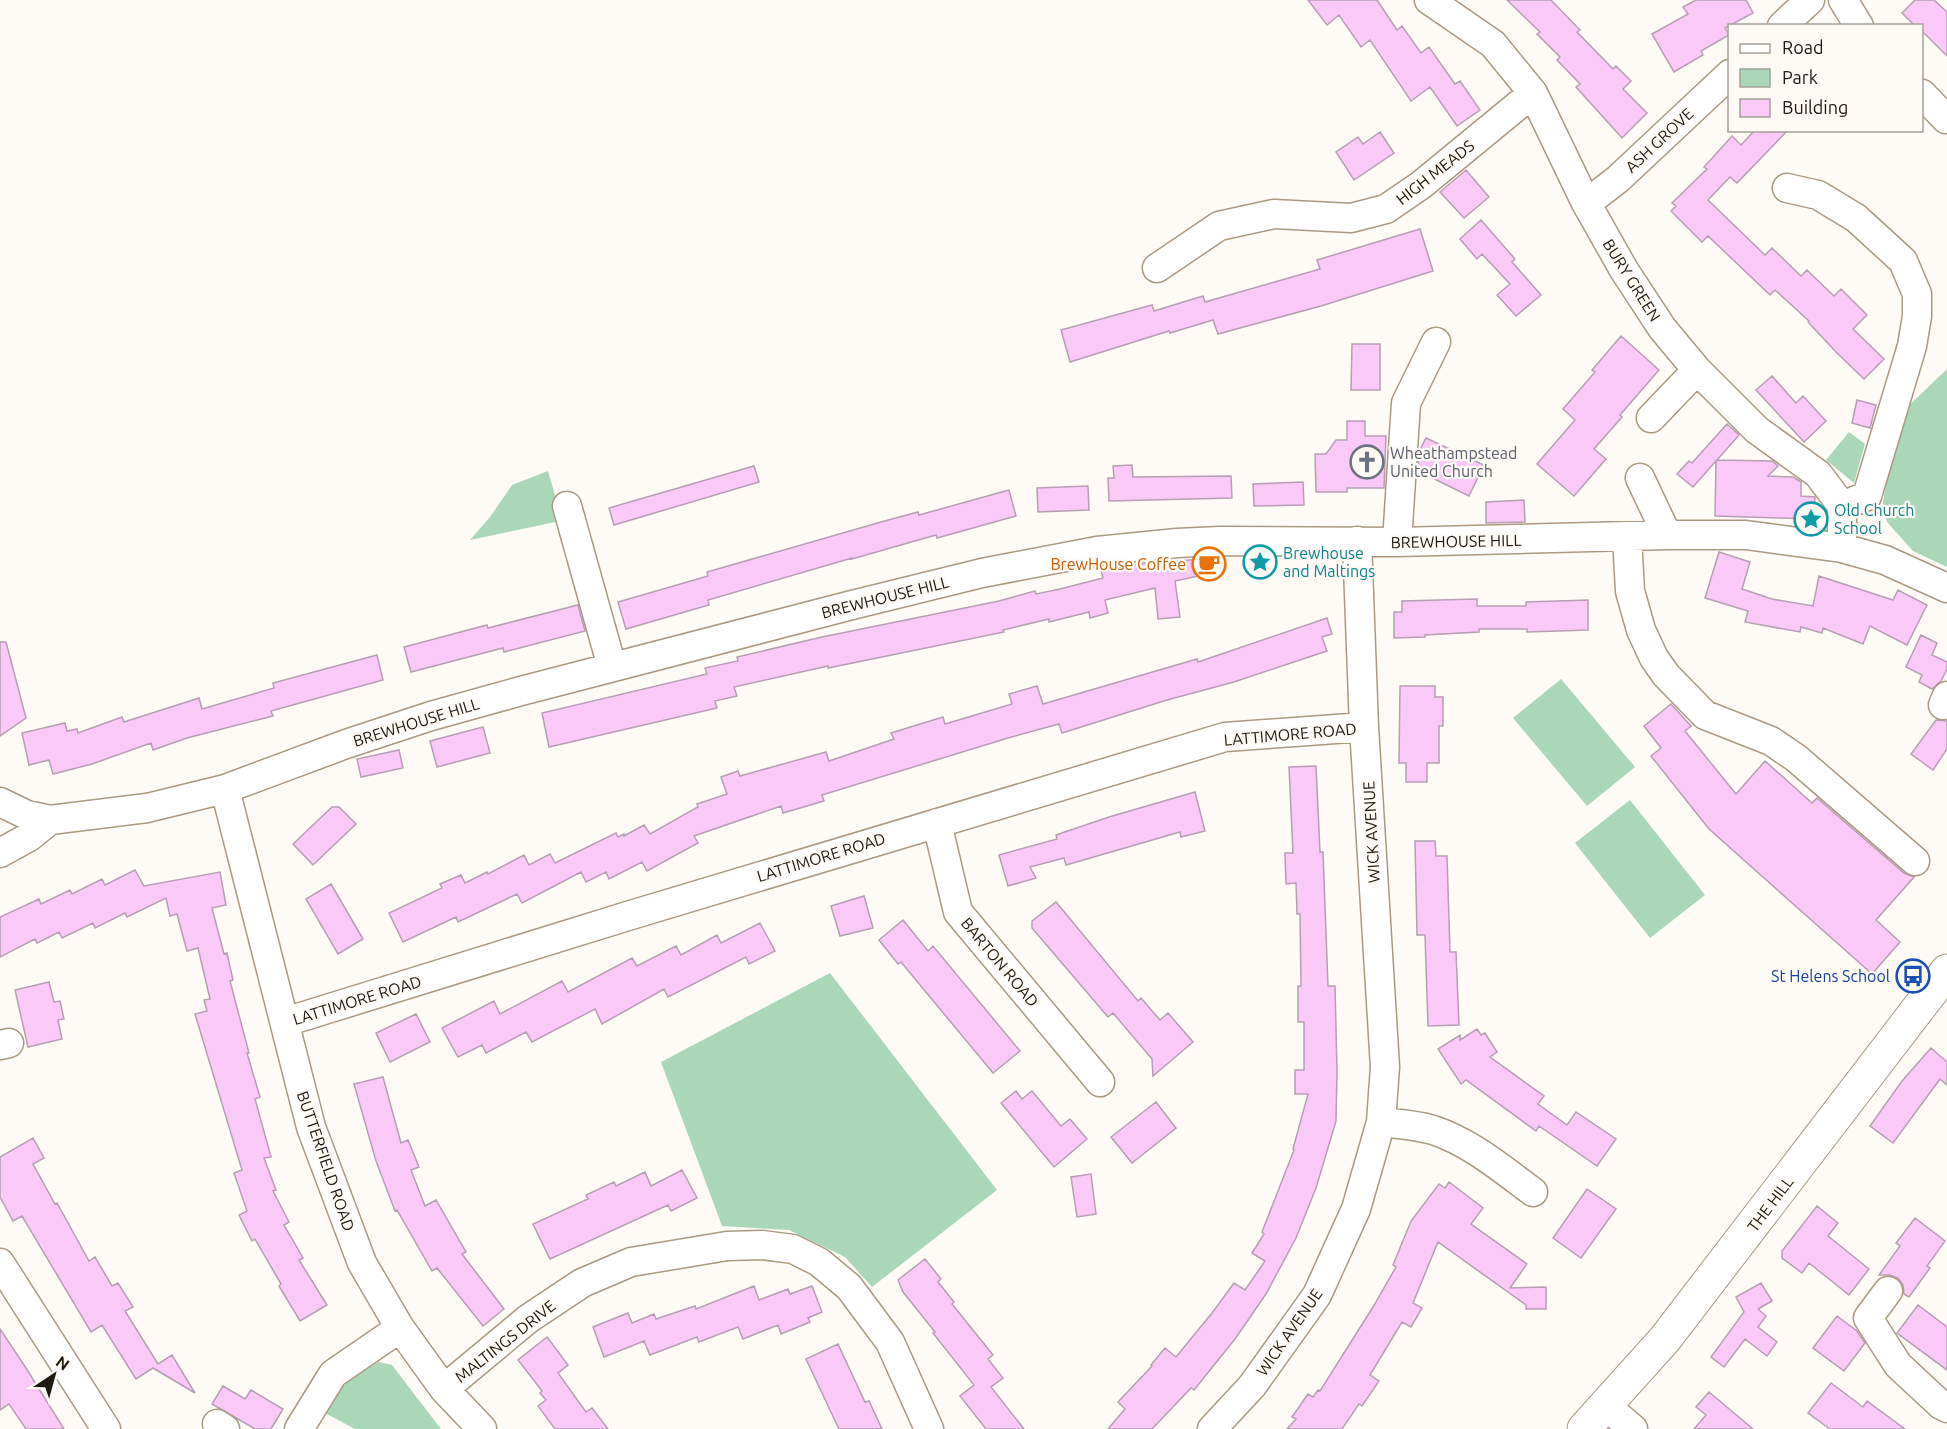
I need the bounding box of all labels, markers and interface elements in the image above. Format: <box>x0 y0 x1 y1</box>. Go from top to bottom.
legend <box>1728 24 1923 132</box>
text: Road <box>1782 37 1824 57</box>
text: Park <box>1782 67 1818 87</box>
text: Building <box>1782 97 1848 117</box>
street label: ASH GROVE <box>1621 104 1697 176</box>
street label: HIGH MEADS <box>1392 136 1478 208</box>
street label: BURY GREEN <box>1600 235 1664 325</box>
church icon: Wheathampstead United Church <box>1349 444 1385 480</box>
place label: Wheathampstead United Church <box>1390 444 1517 480</box>
place icon: Old Church School <box>1793 501 1829 537</box>
place label: Old Church School <box>1834 501 1914 537</box>
street label: BREWHOUSE HILL <box>1390 531 1522 551</box>
place icon: Brewhouse and Maltings <box>1242 544 1278 580</box>
place label: Brewhouse and Maltings <box>1283 544 1375 580</box>
cafe icon: BrewHouse Coffee <box>1191 546 1227 582</box>
place label: BrewHouse Coffee <box>1050 555 1186 573</box>
street label: BREWHOUSE HILL <box>819 572 951 622</box>
street label: BREWHOUSE HILL <box>351 694 481 750</box>
street label: LATTIMORE ROAD <box>1223 719 1357 749</box>
street label: WICK AVENUE <box>1359 781 1383 883</box>
street label: LATTIMORE ROAD <box>755 829 887 885</box>
street label: BARTON ROAD <box>958 914 1042 1010</box>
bus stop icon: St Helens School <box>1895 958 1931 994</box>
place label: St Helens School <box>1771 967 1890 985</box>
street label: LATTIMORE ROAD <box>291 972 423 1028</box>
street label: BUTTERFIELD ROAD <box>294 1089 358 1233</box>
street label: THE HILL <box>1743 1173 1797 1235</box>
street label: WICK AVENUE <box>1252 1285 1326 1379</box>
street label: MALTINGS DRIVE <box>451 1296 559 1386</box>
north arrow <box>24 1345 84 1405</box>
text: N <box>53 1352 73 1374</box>

